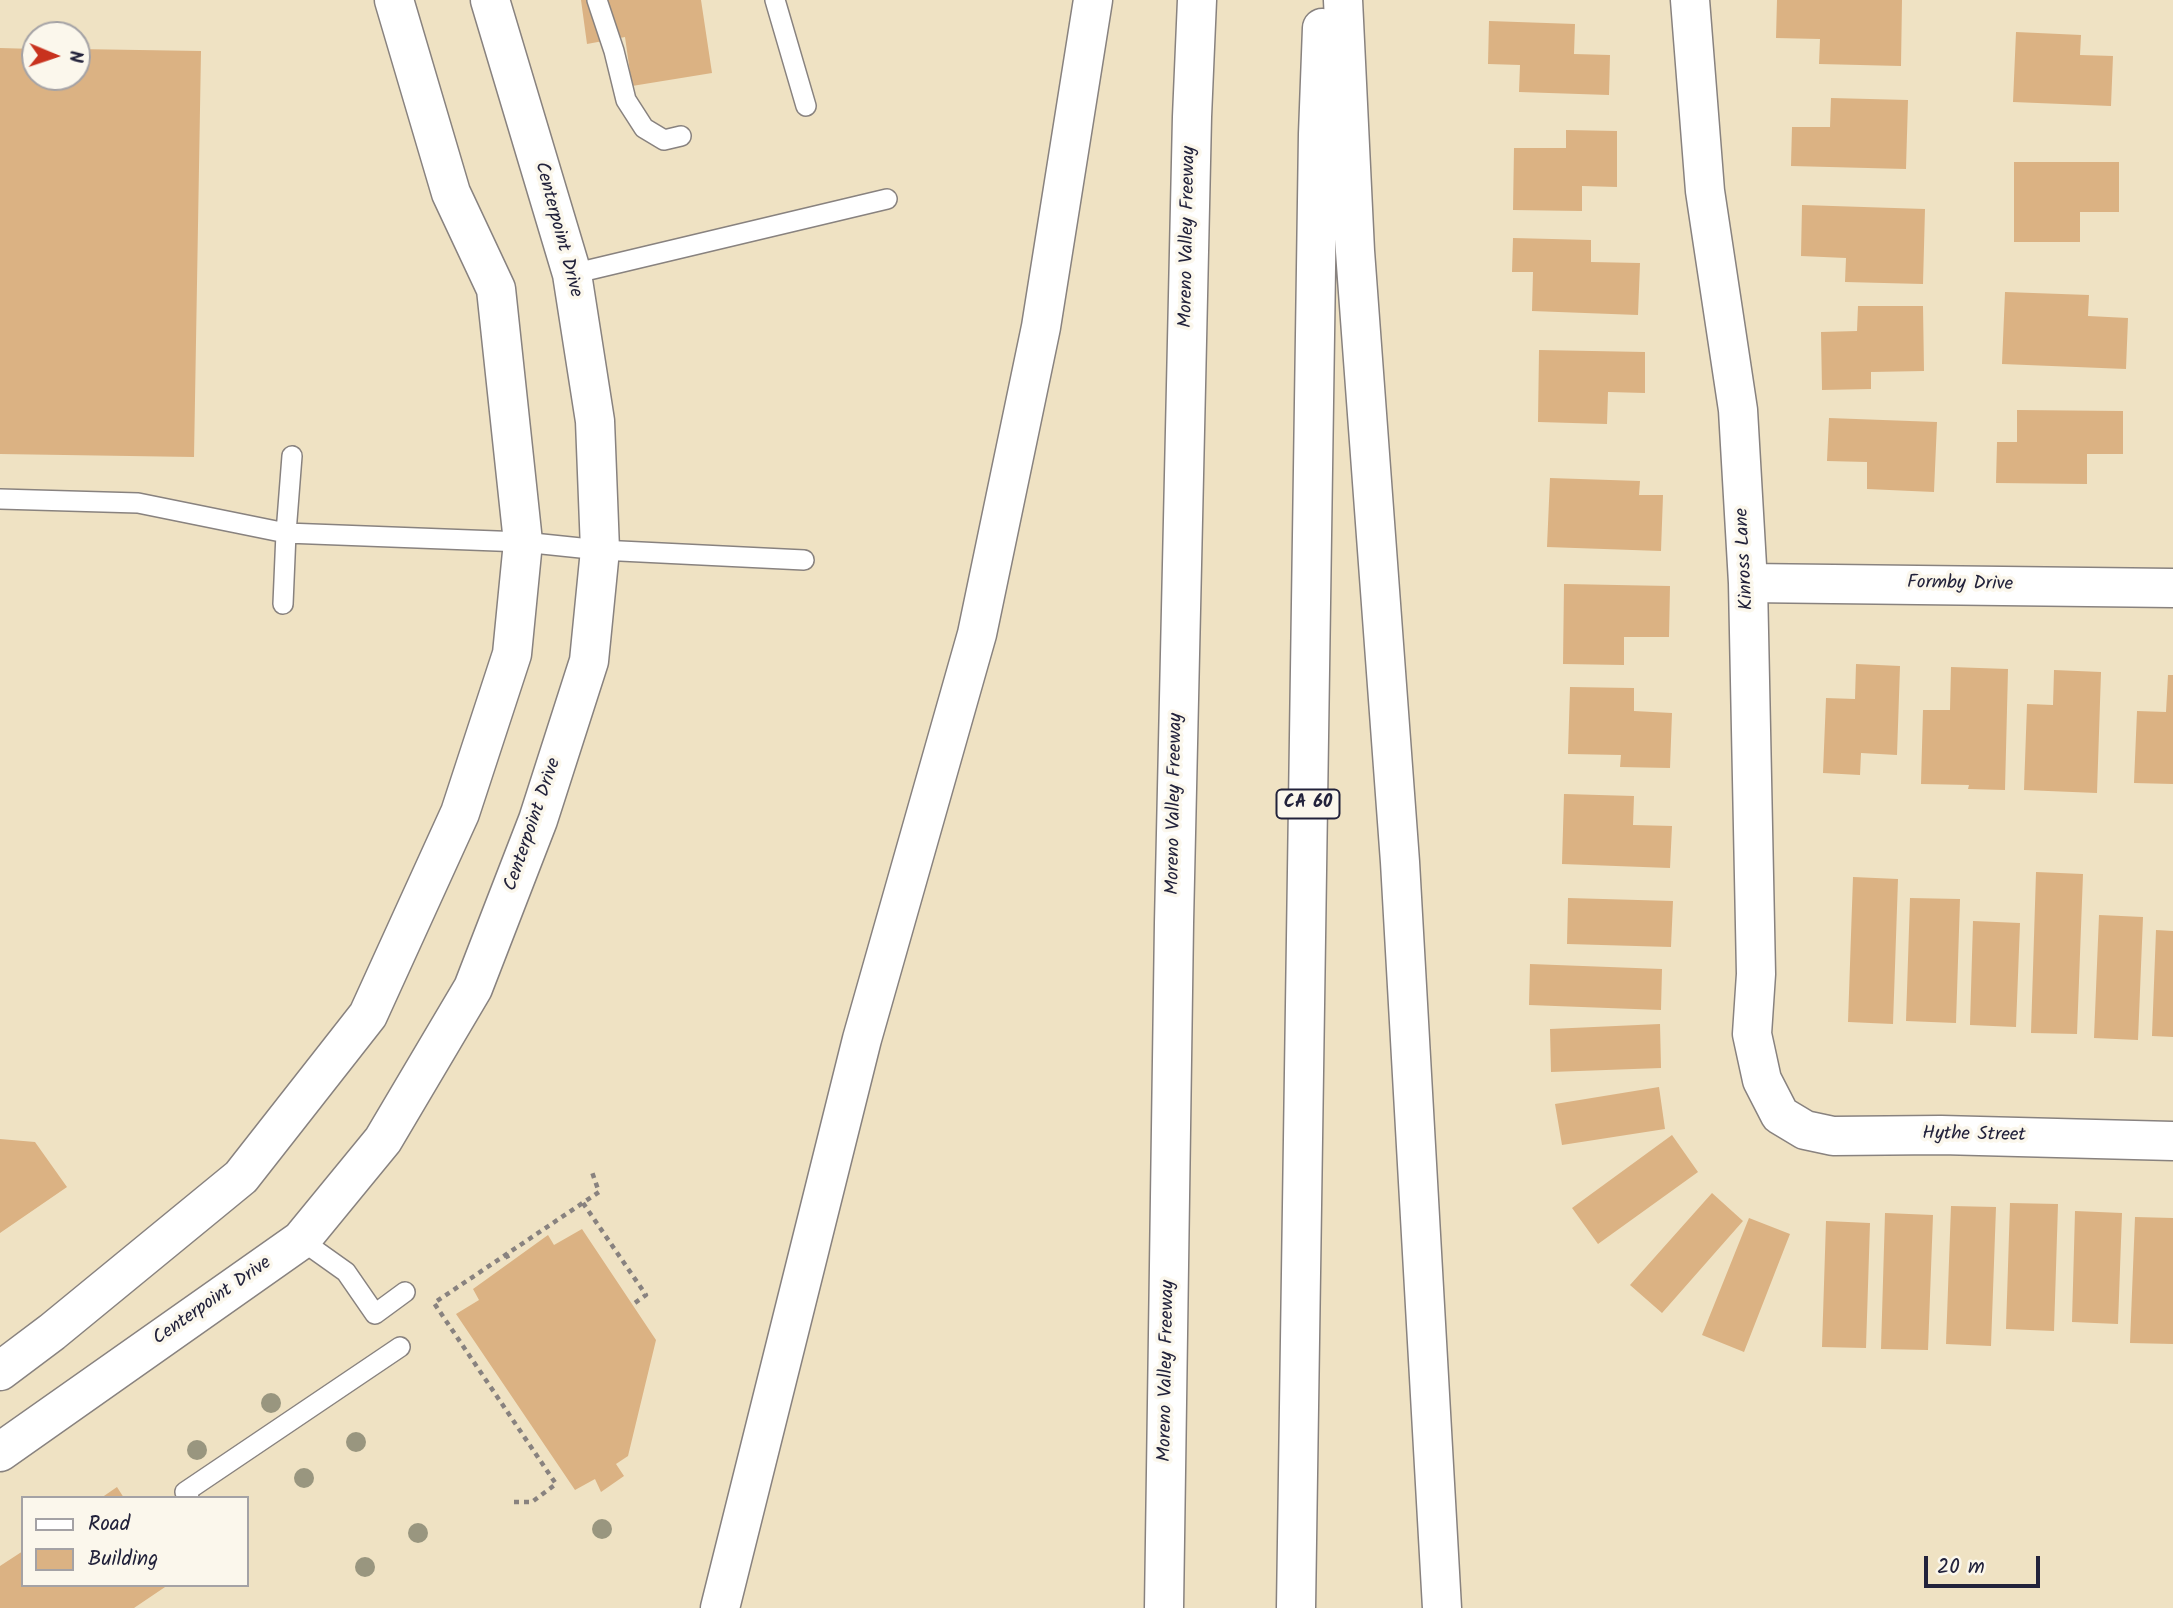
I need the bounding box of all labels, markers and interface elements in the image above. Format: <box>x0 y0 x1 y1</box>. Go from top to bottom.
north arrow <box>21 21 91 91</box>
text: N <box>60 50 90 63</box>
street label: Moreno Valley Freeway <box>1176 146 1202 328</box>
street label: Centerpoint Drive <box>528 160 586 300</box>
street label: Kinross Lane <box>1732 507 1760 611</box>
street label: Formby Drive <box>1907 573 2013 597</box>
street label: Moreno Valley Freeway <box>1163 713 1189 895</box>
street label: Centerpoint Drive <box>501 755 567 895</box>
road number: CA 60 <box>1276 790 1340 818</box>
street label: Hythe Street <box>1922 1124 2026 1148</box>
street label: Centerpoint Drive <box>149 1253 277 1351</box>
street label: Moreno Valley Freeway <box>1155 1280 1181 1462</box>
legend <box>21 1496 248 1587</box>
text: Road <box>88 1508 130 1541</box>
scale bar <box>1928 1542 2044 1586</box>
text: Building <box>88 1543 158 1576</box>
text: 20 m <box>1937 1551 1985 1584</box>

